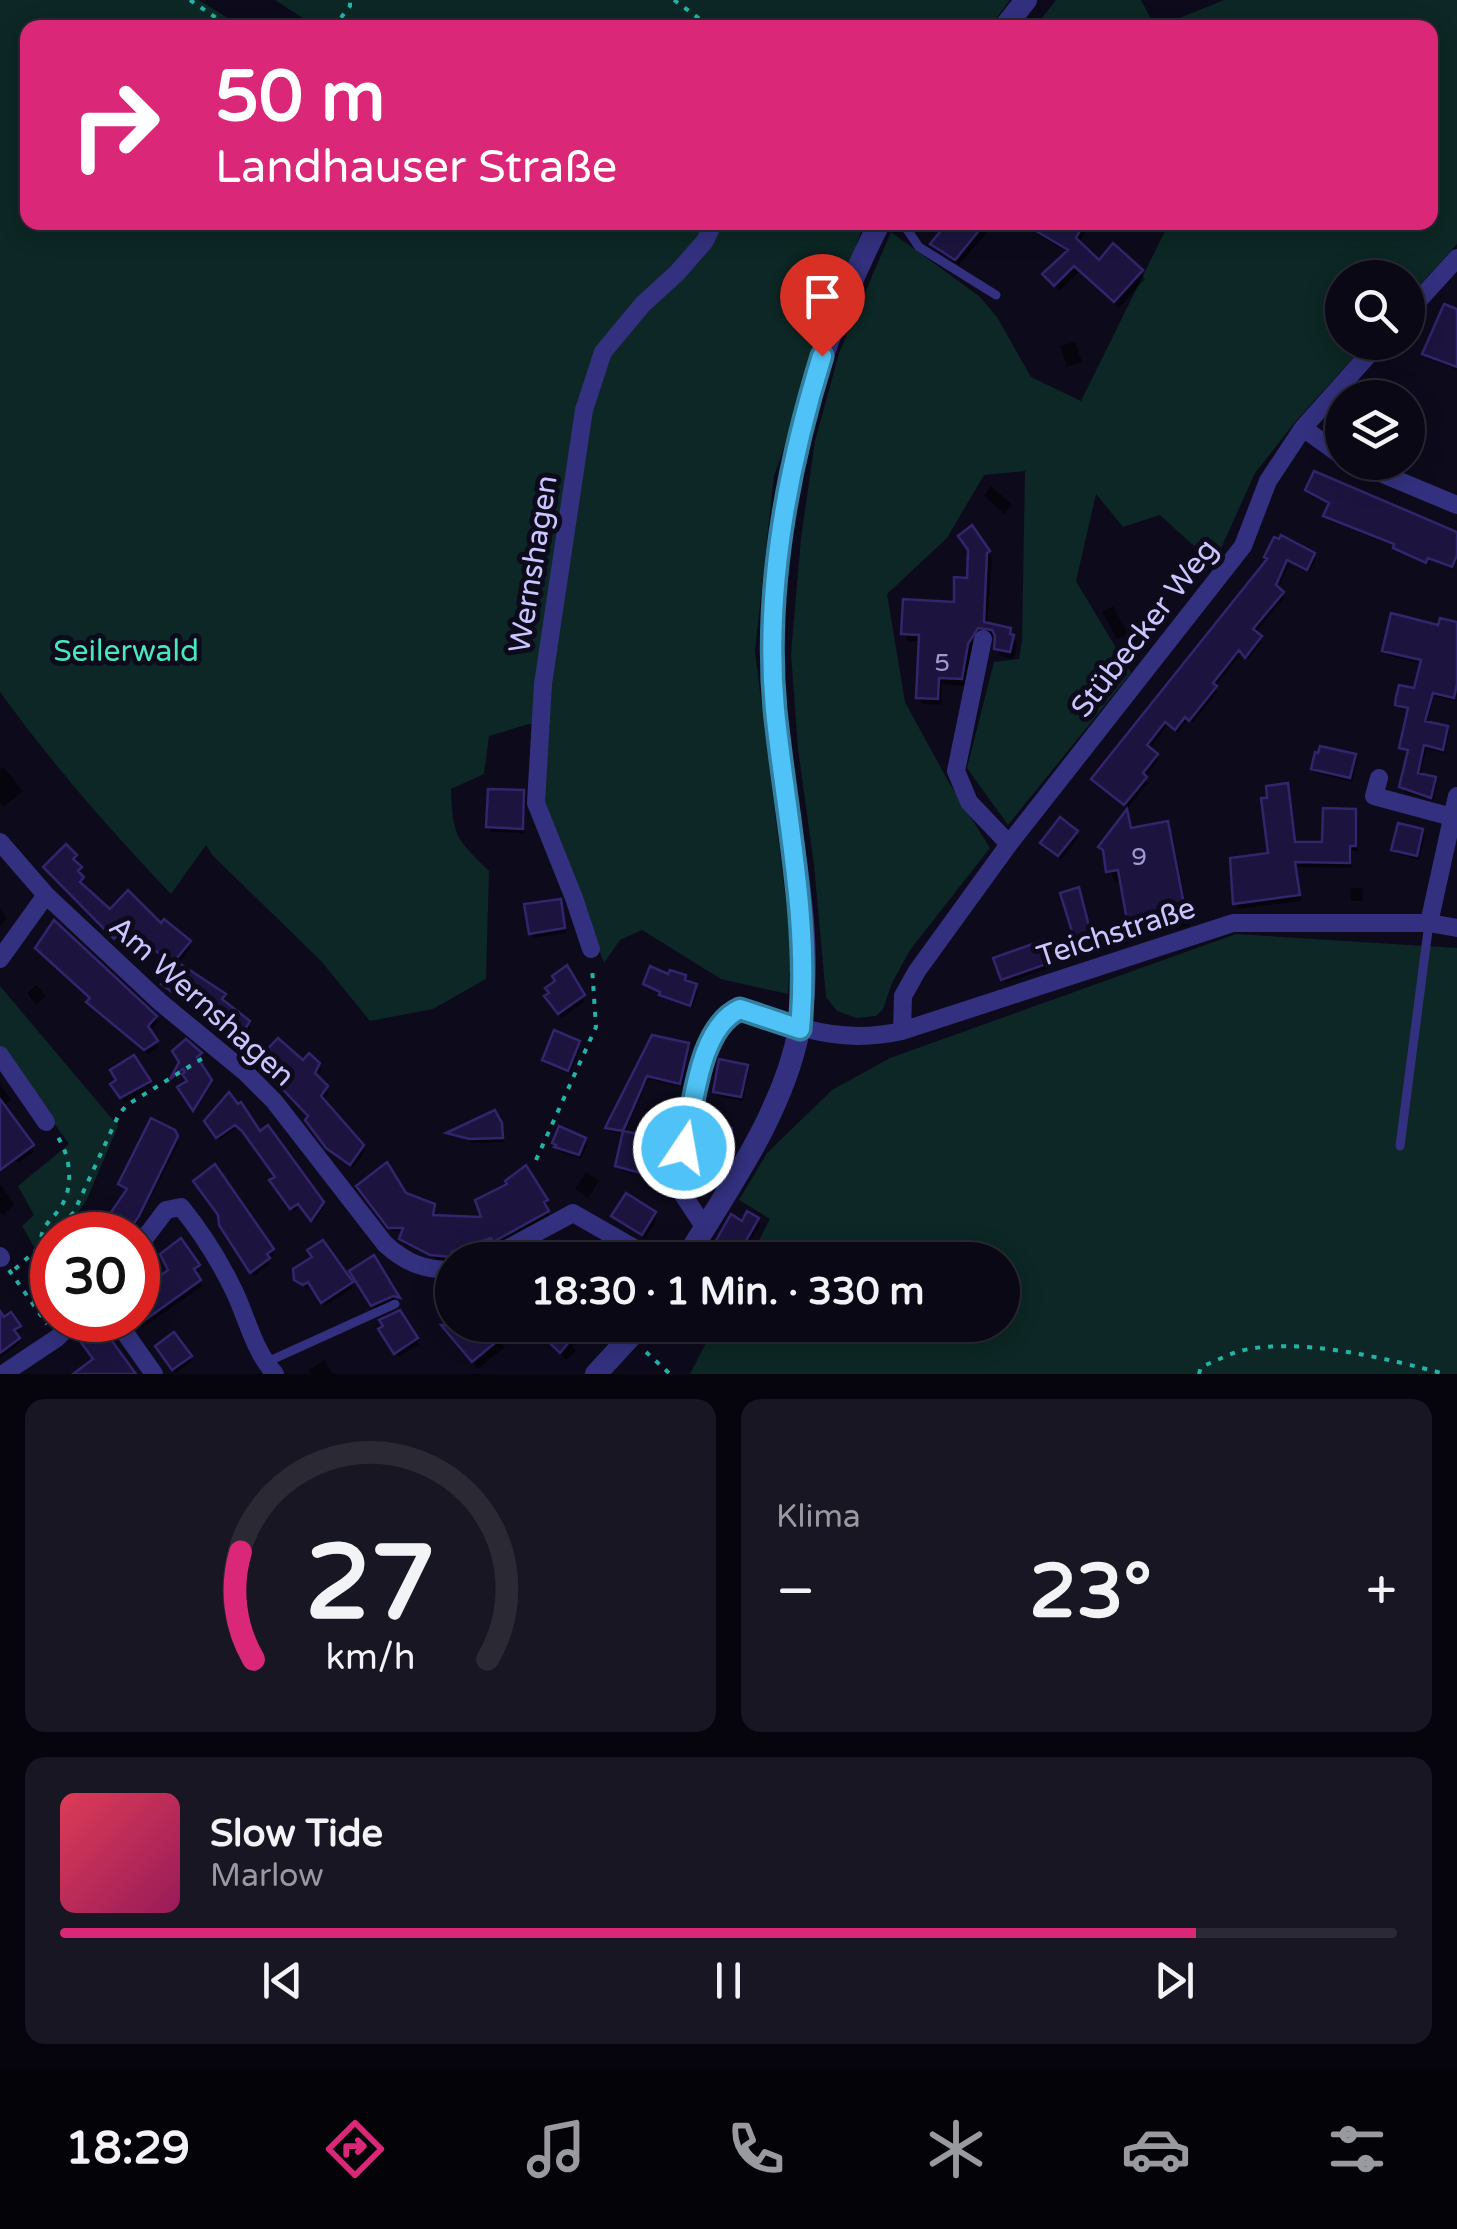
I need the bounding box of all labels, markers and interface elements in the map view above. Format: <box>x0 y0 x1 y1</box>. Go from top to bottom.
text: 50 m <box>215 56 385 140</box>
icon: right <box>50 60 180 190</box>
text: Landhauser Straße <box>215 141 617 195</box>
pin <box>780 254 865 357</box>
map controls <box>1325 260 1425 480</box>
button: search <box>1325 260 1425 360</box>
icon: arrive <box>795 269 850 324</box>
button: layers <box>1325 380 1425 480</box>
street label: Wernshagen <box>501 473 566 656</box>
street label: Stübecker Weg <box>1063 532 1226 725</box>
park label: Seilerwald <box>53 633 199 670</box>
house number: 5 <box>934 648 950 678</box>
house number: 9 <box>1131 842 1147 872</box>
street label: Teichstraße <box>1032 889 1200 975</box>
street label: Am Wernshagen <box>101 908 302 1094</box>
position arrow <box>632 1096 736 1200</box>
speed limit sign: 30 <box>30 1212 160 1342</box>
text: 18:30 · 1 Min. · 330 m <box>531 1269 924 1315</box>
text: Klima <box>776 1498 861 1536</box>
text: 27 <box>305 1522 436 1647</box>
text: 23° <box>1029 1547 1152 1637</box>
text: − <box>776 1559 815 1625</box>
text: + <box>1366 1559 1397 1625</box>
text: km/h <box>326 1636 415 1679</box>
text: Slow Tide <box>210 1811 383 1857</box>
text: Marlow <box>210 1857 324 1895</box>
icon: previous <box>255 1953 310 2008</box>
icon: pause <box>701 1953 756 2008</box>
icon: next <box>1147 1953 1202 2008</box>
icon: directions <box>320 2114 390 2184</box>
icon: music <box>521 2114 591 2184</box>
icon: phone <box>721 2114 791 2184</box>
icon: climate <box>921 2114 991 2184</box>
icon: car <box>1121 2114 1191 2184</box>
icon: filters <box>1322 2114 1392 2184</box>
text: 18:29 <box>65 2122 190 2176</box>

